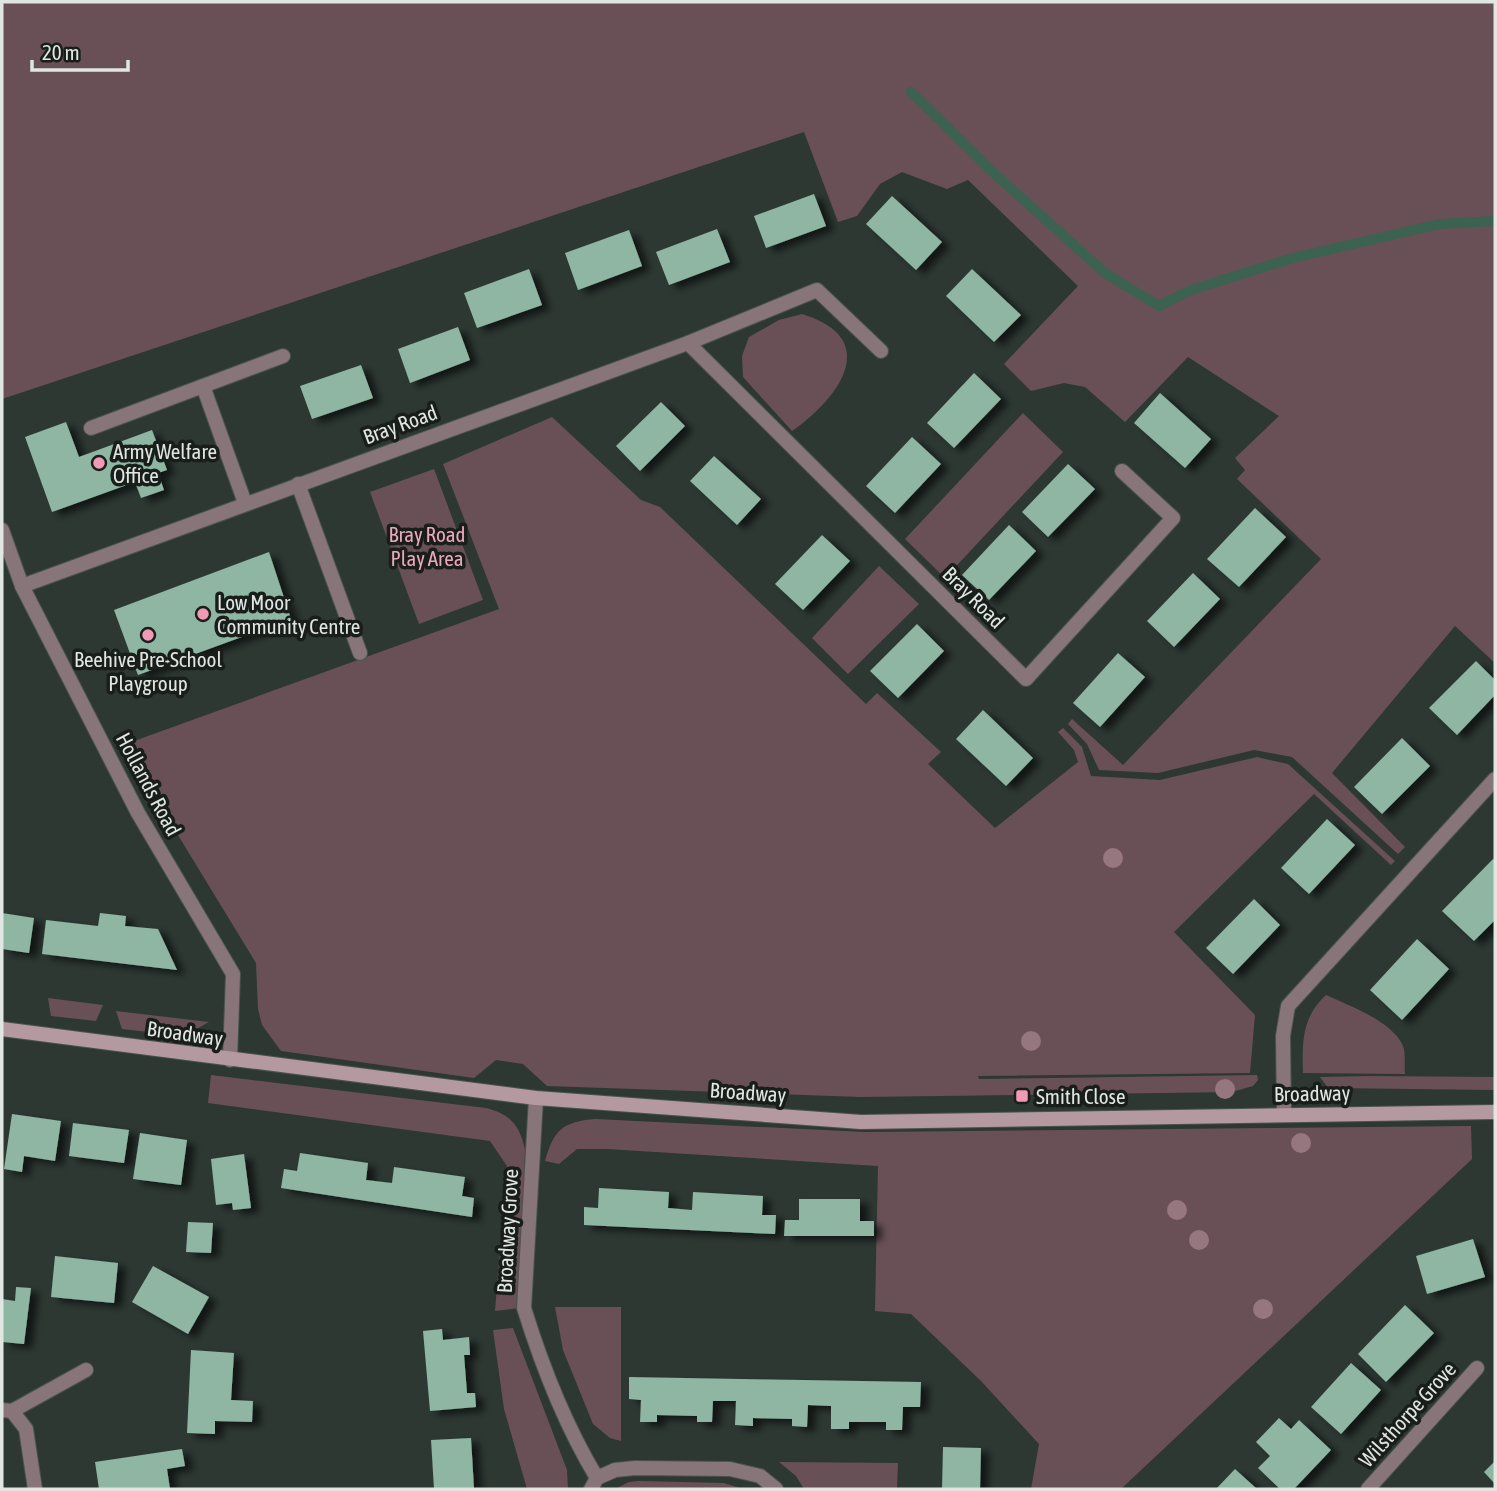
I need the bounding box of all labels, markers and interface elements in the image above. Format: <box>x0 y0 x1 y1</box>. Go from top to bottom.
scale bar <box>32 28 128 72</box>
text: 20 m <box>42 40 80 64</box>
street label: Bray Road <box>360 400 440 448</box>
place label: Army Welfare Office <box>113 439 217 487</box>
marker: Army Welfare Office <box>91 455 107 471</box>
park label: Bray Road Play Area <box>388 522 466 570</box>
street label: Bray Road <box>938 561 1010 633</box>
place label: Low Moor Community Centre <box>217 590 360 638</box>
marker: Low Moor Community Centre <box>195 606 211 622</box>
marker: Beehive Pre-School Playgroup <box>140 627 156 643</box>
place label: Beehive Pre-School Playgroup <box>74 647 222 695</box>
street label: Hollands Road <box>112 728 186 840</box>
street label: Broadway <box>145 1016 225 1050</box>
street label: Broadway <box>709 1077 787 1107</box>
street label: Broadway <box>1274 1080 1351 1106</box>
place label: Smith Close <box>1036 1084 1126 1108</box>
marker: Smith Close <box>1014 1088 1030 1104</box>
street label: Broadway Grove <box>492 1168 522 1294</box>
street label: Wilsthorpe Grove <box>1354 1357 1460 1471</box>

